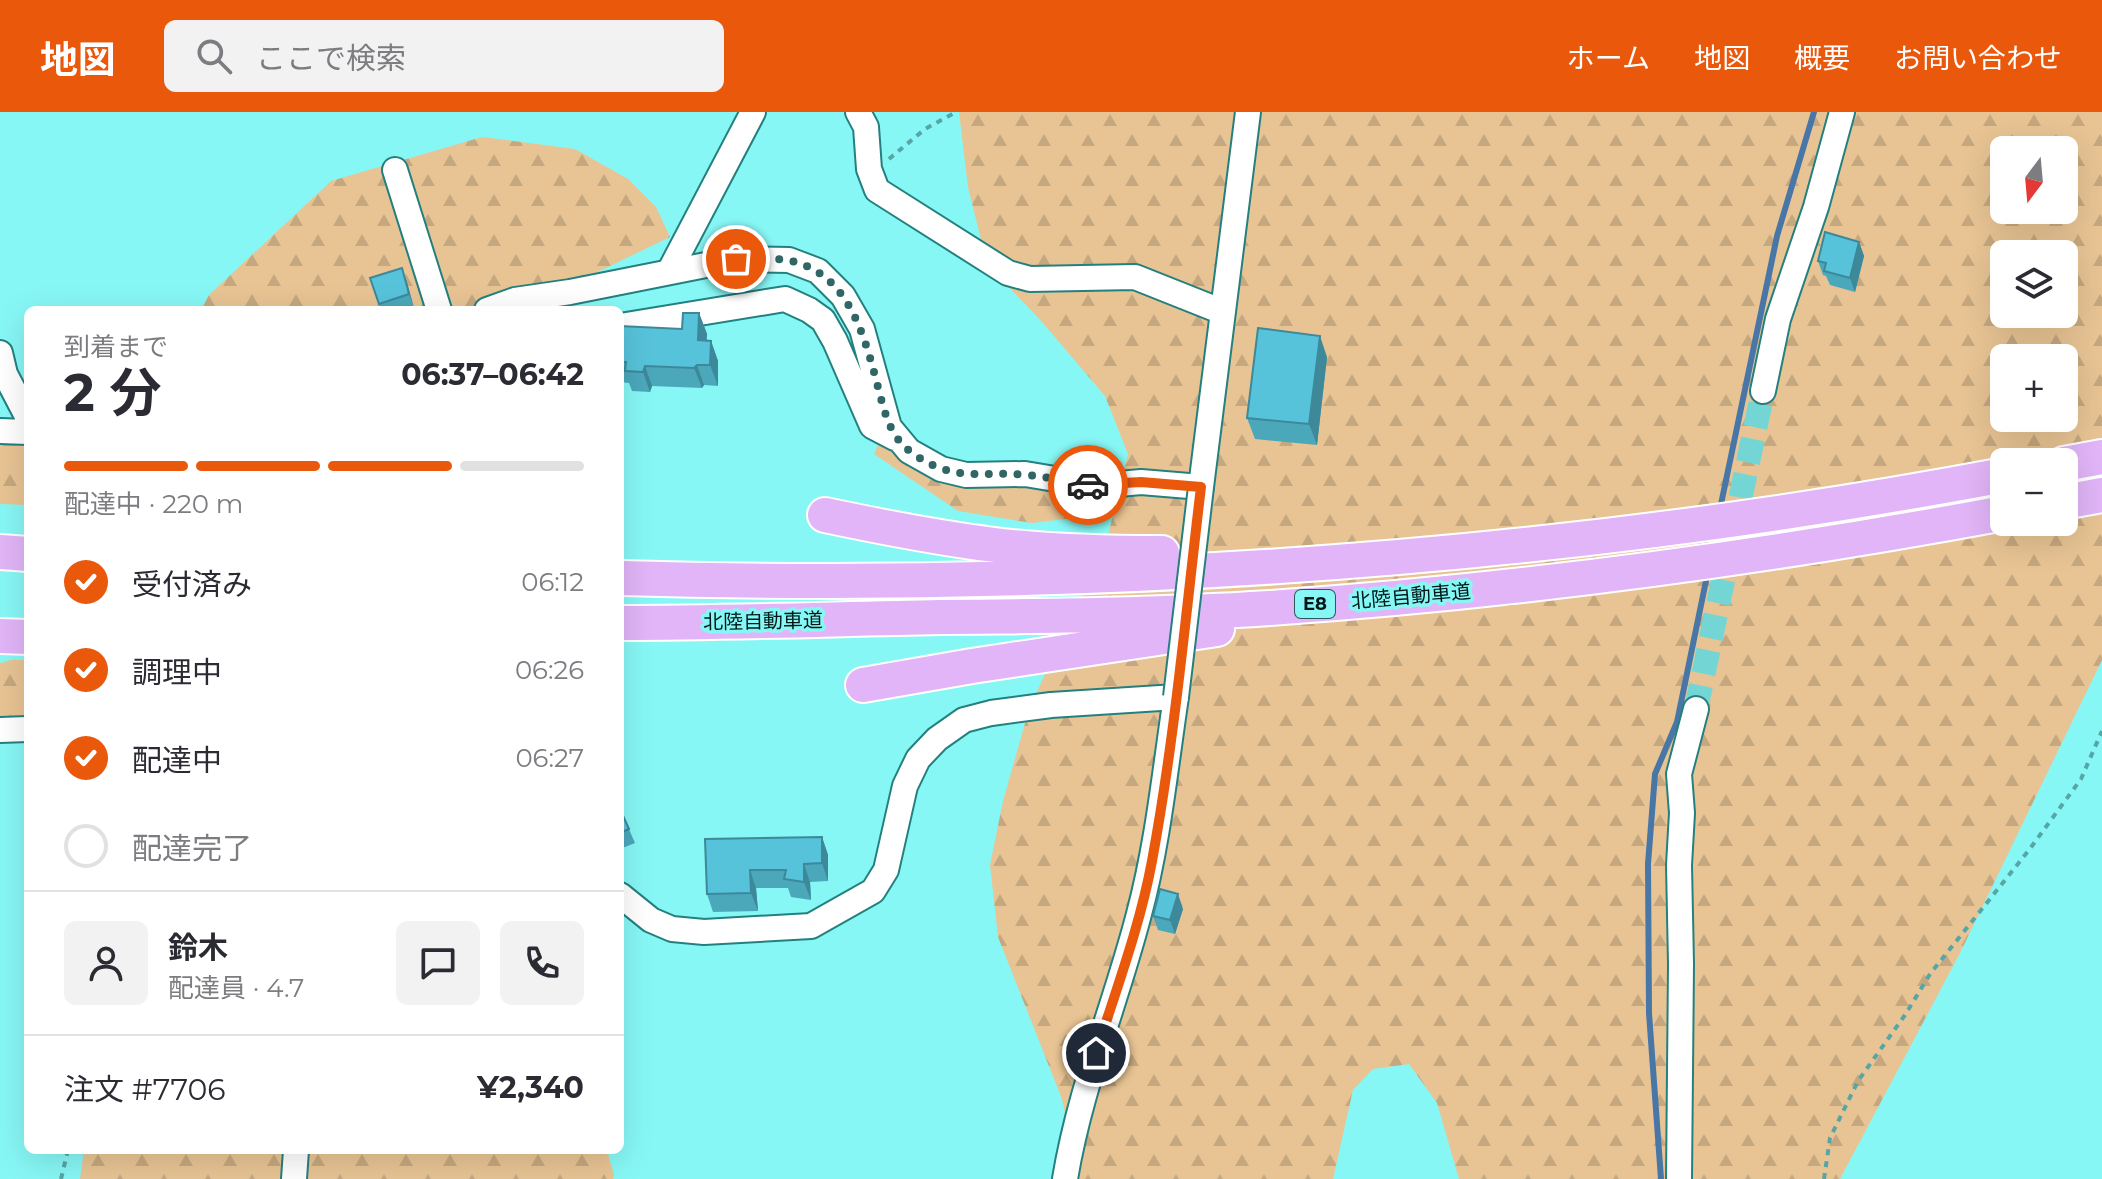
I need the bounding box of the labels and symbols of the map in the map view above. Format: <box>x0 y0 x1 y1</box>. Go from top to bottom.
north arrow <box>1990 136 2078 224</box>
pin <box>702 225 770 293</box>
courier <box>1048 445 1128 525</box>
street label: 北陸自動車道 <box>1350 579 1472 613</box>
road number: E8 <box>1295 590 1335 618</box>
street label: 北陸自動車道 <box>703 608 823 634</box>
pin <box>1062 1019 1130 1087</box>

